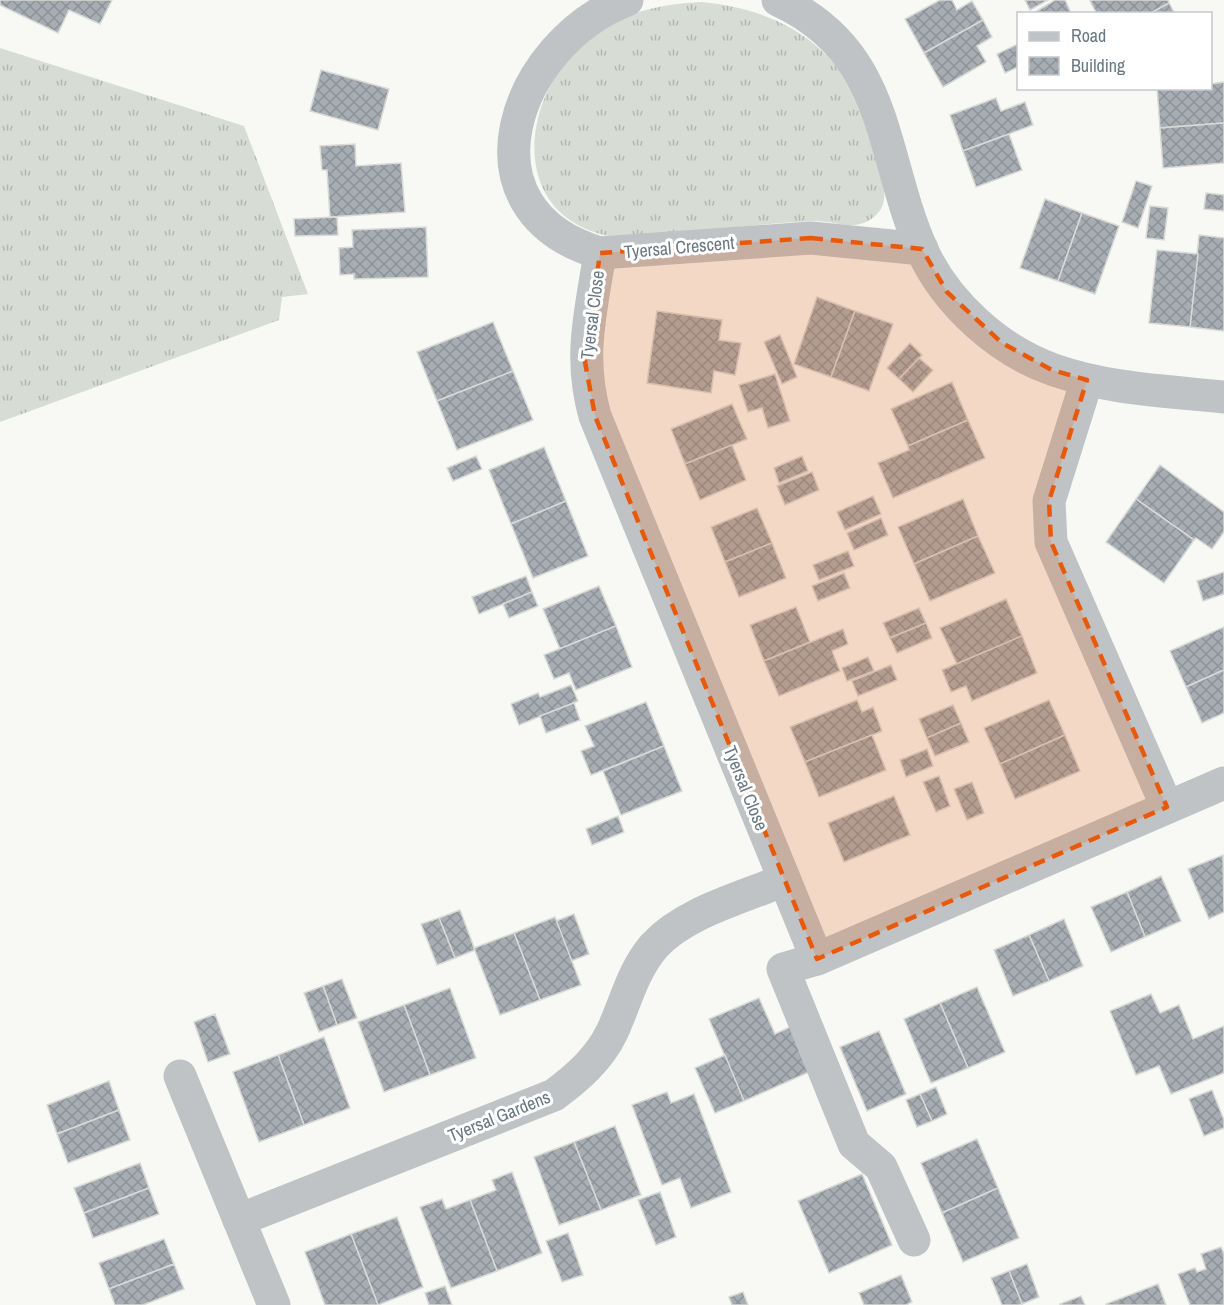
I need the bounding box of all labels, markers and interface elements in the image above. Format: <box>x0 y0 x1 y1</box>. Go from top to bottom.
legend <box>1017 12 1212 90</box>
text: Road <box>1071 23 1106 48</box>
text: Building <box>1071 53 1126 78</box>
street label: Tyersal Crescent <box>623 230 735 264</box>
street label: Tyersal Close <box>574 269 610 361</box>
street label: Tyersal Close <box>718 742 774 834</box>
street label: Tyersal Gardens <box>444 1084 554 1148</box>

